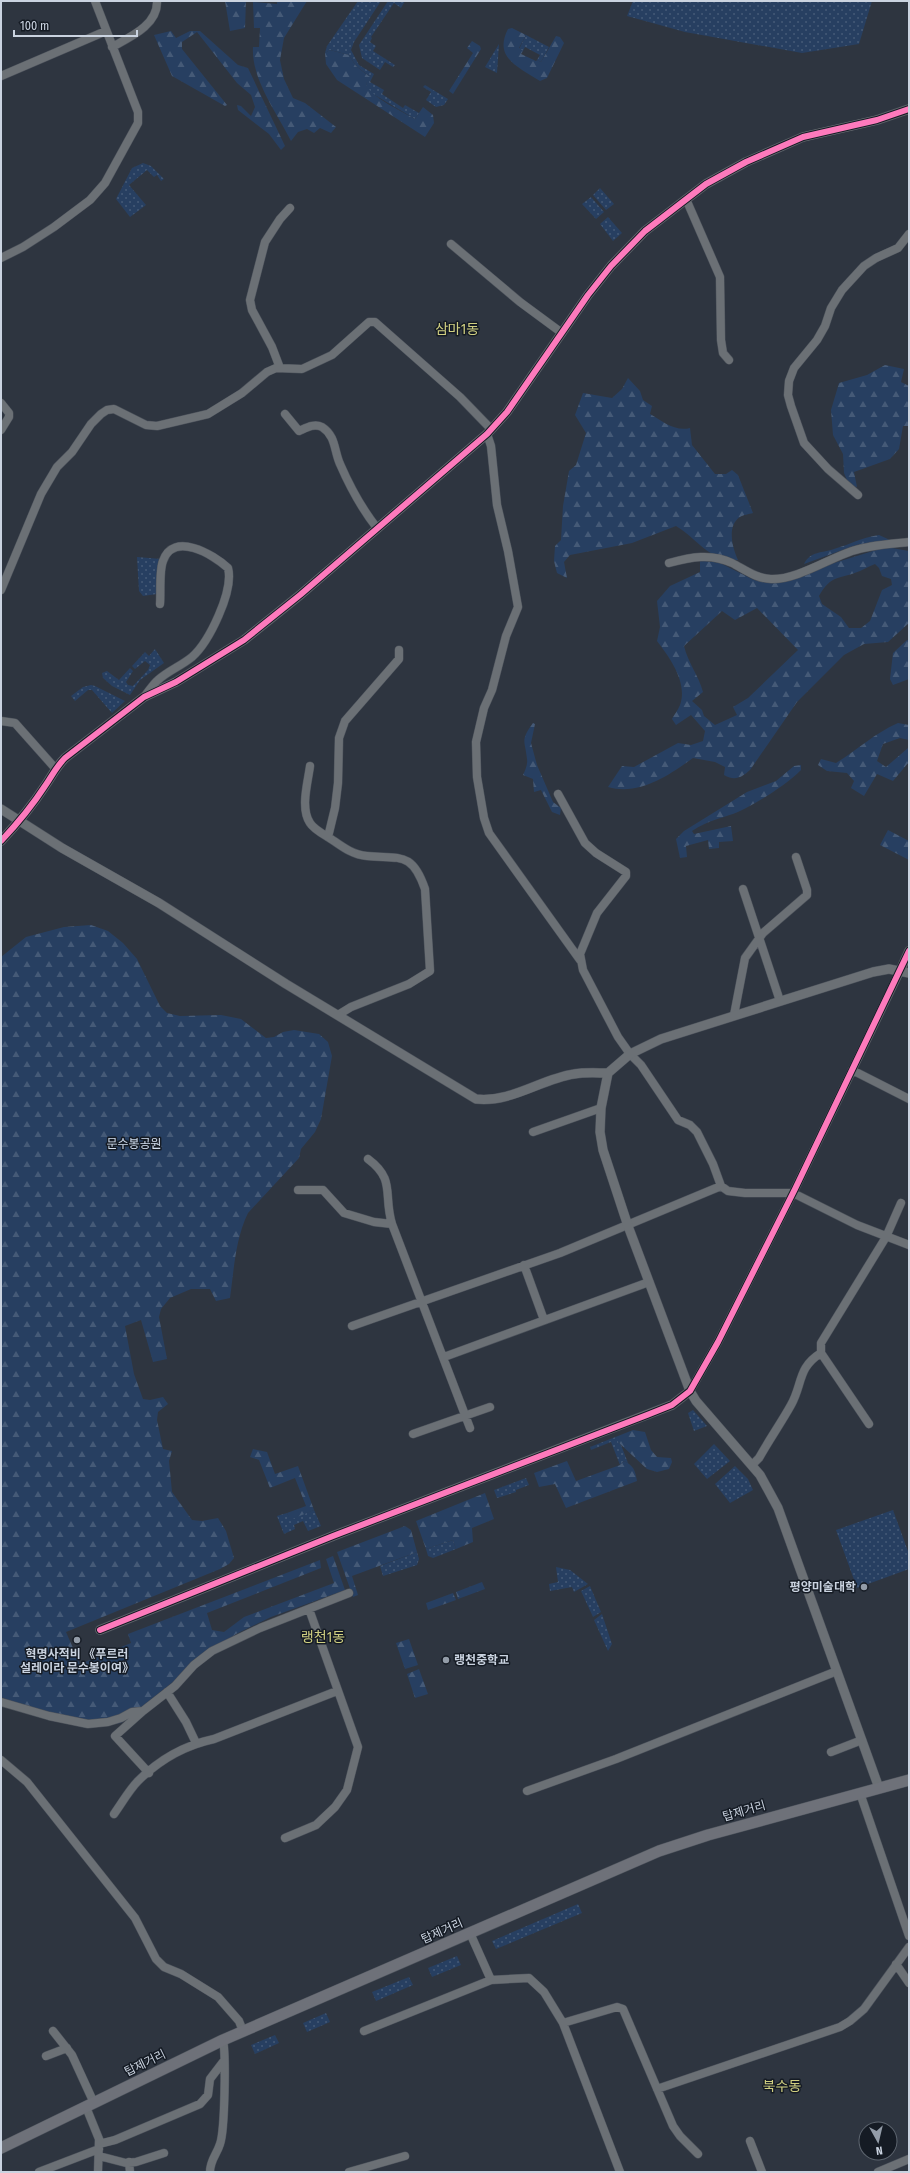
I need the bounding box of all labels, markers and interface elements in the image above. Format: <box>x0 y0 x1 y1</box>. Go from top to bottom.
scale bar <box>14 12 137 38</box>
text: 100 m <box>20 19 49 33</box>
district label: 삼마1동 <box>435 321 479 338</box>
park label: 문수봉공원 <box>106 1137 162 1151</box>
place label: 평양미술대학 <box>790 1580 856 1594</box>
marker: 평양미술대학 <box>859 1582 869 1592</box>
district label: 랭천1동 <box>301 1629 345 1646</box>
marker: 혁명사적비 《푸르러 설레이라 문수봉이여》 <box>72 1635 82 1645</box>
place label: 혁명사적비 《푸르러 설레이라 문수봉이여》 <box>20 1647 134 1675</box>
place label: 랭천중학교 <box>454 1653 509 1667</box>
marker: 랭천중학교 <box>441 1655 451 1665</box>
street label: 탑제거리 <box>721 1798 767 1824</box>
street label: 탑제거리 <box>419 1916 465 1946</box>
street label: 탑제거리 <box>122 2047 168 2079</box>
district label: 북수동 <box>763 2078 801 2095</box>
north arrow <box>858 2121 898 2161</box>
text: N <box>875 2144 883 2157</box>

